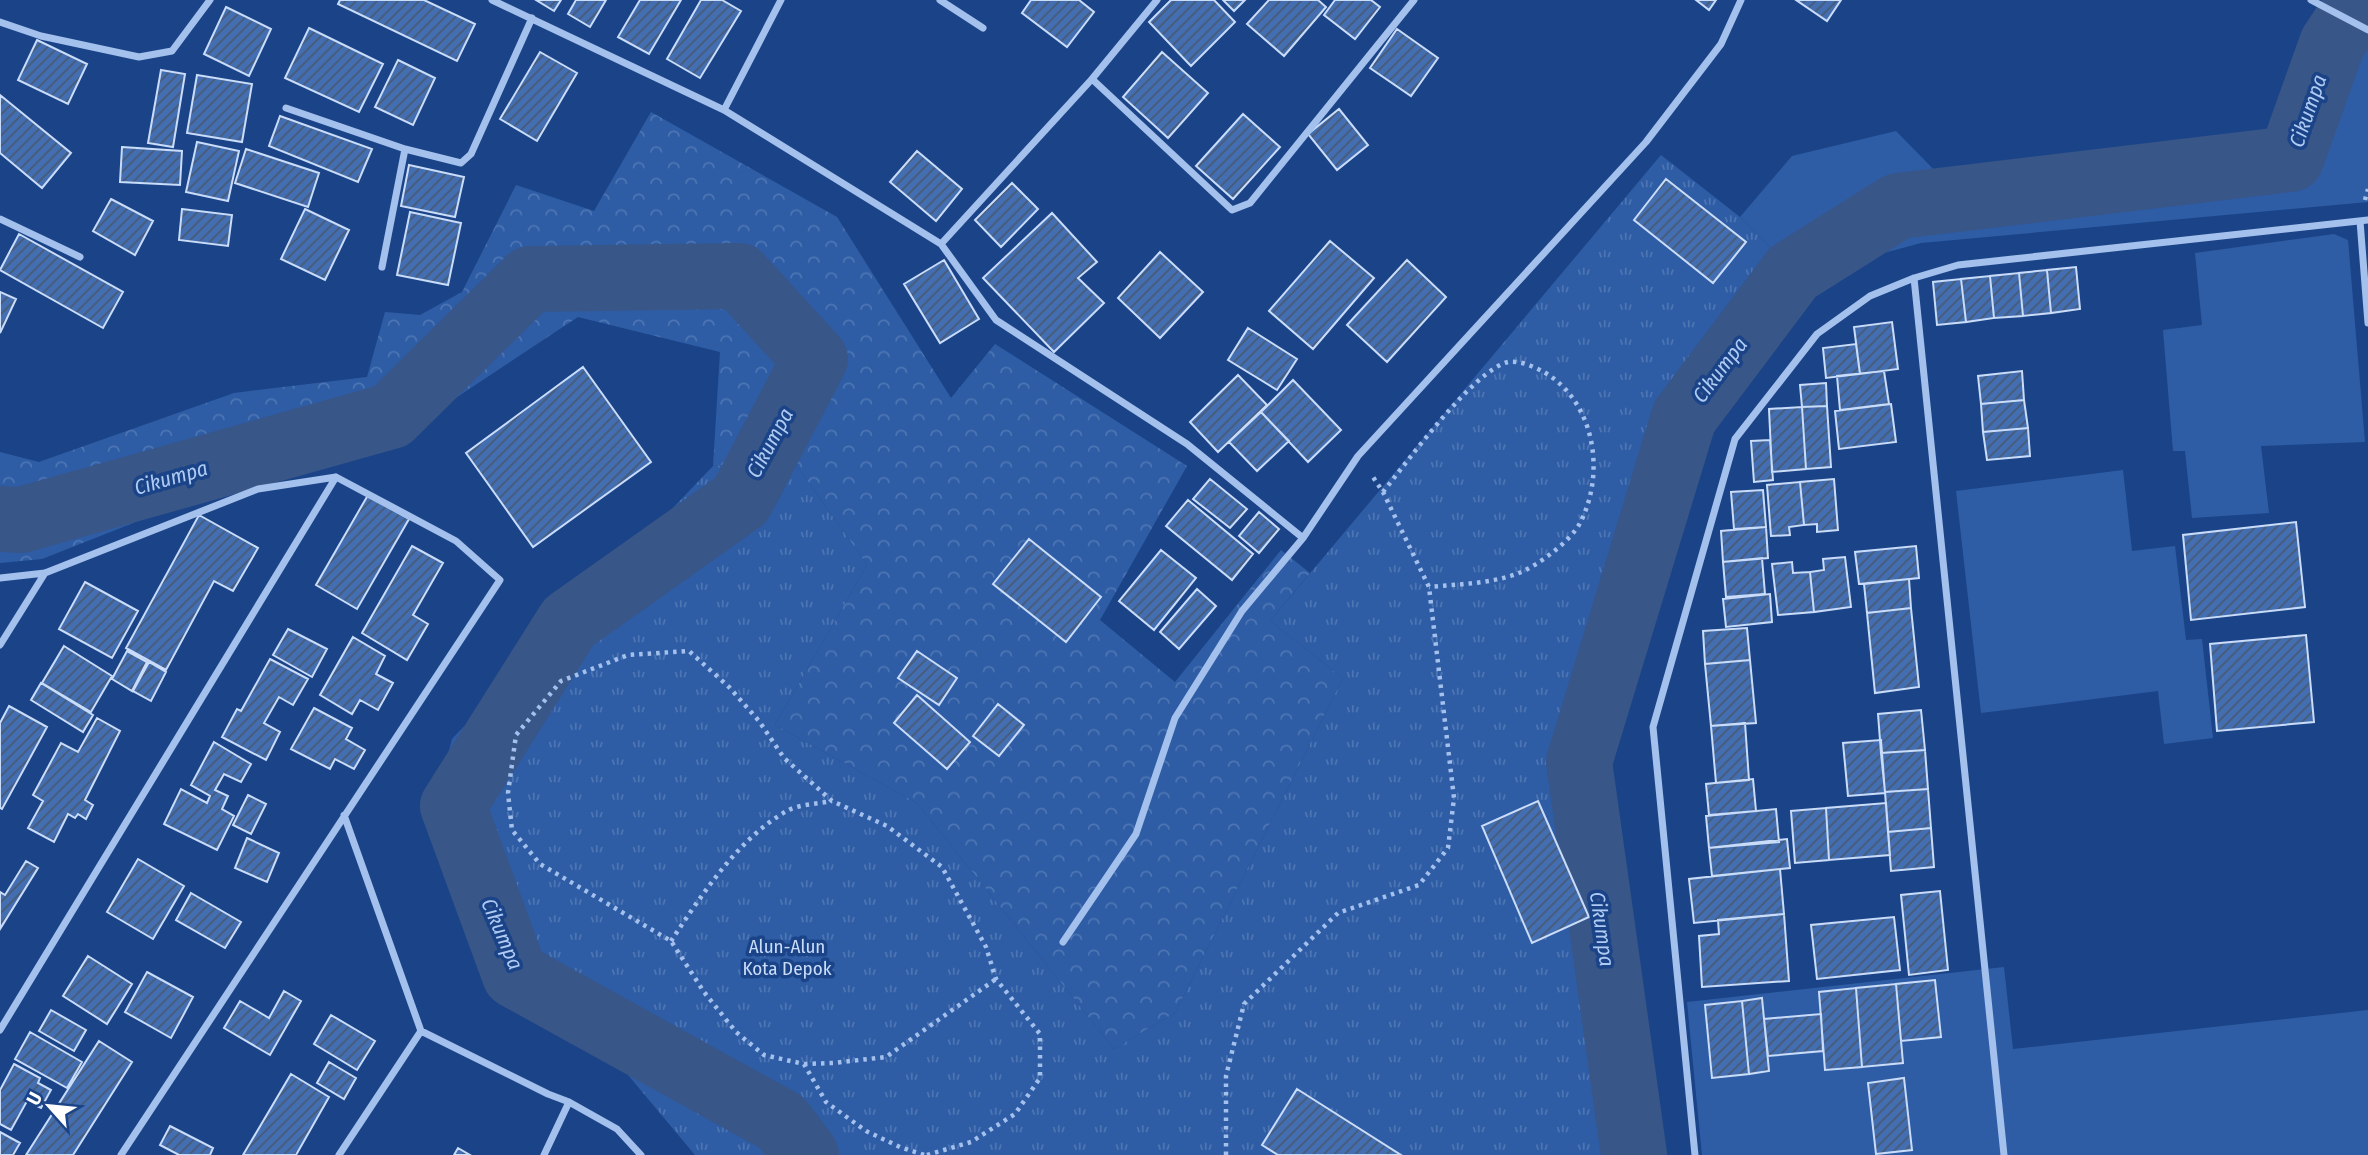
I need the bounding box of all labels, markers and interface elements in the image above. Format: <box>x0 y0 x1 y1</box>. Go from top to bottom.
water label: Cikumpa <box>2283 71 2333 151</box>
water label: Cikumpa <box>1687 332 1753 408</box>
water label: Cikumpa <box>741 404 799 482</box>
water label: Cikumpa <box>131 455 211 501</box>
water label: Cikumpa <box>1584 890 1620 968</box>
water label: Cikumpa <box>475 894 529 974</box>
park label: Alun-Alun Kota Depok <box>742 935 832 980</box>
north arrow <box>14 1071 84 1141</box>
text: U <box>22 1088 47 1109</box>

